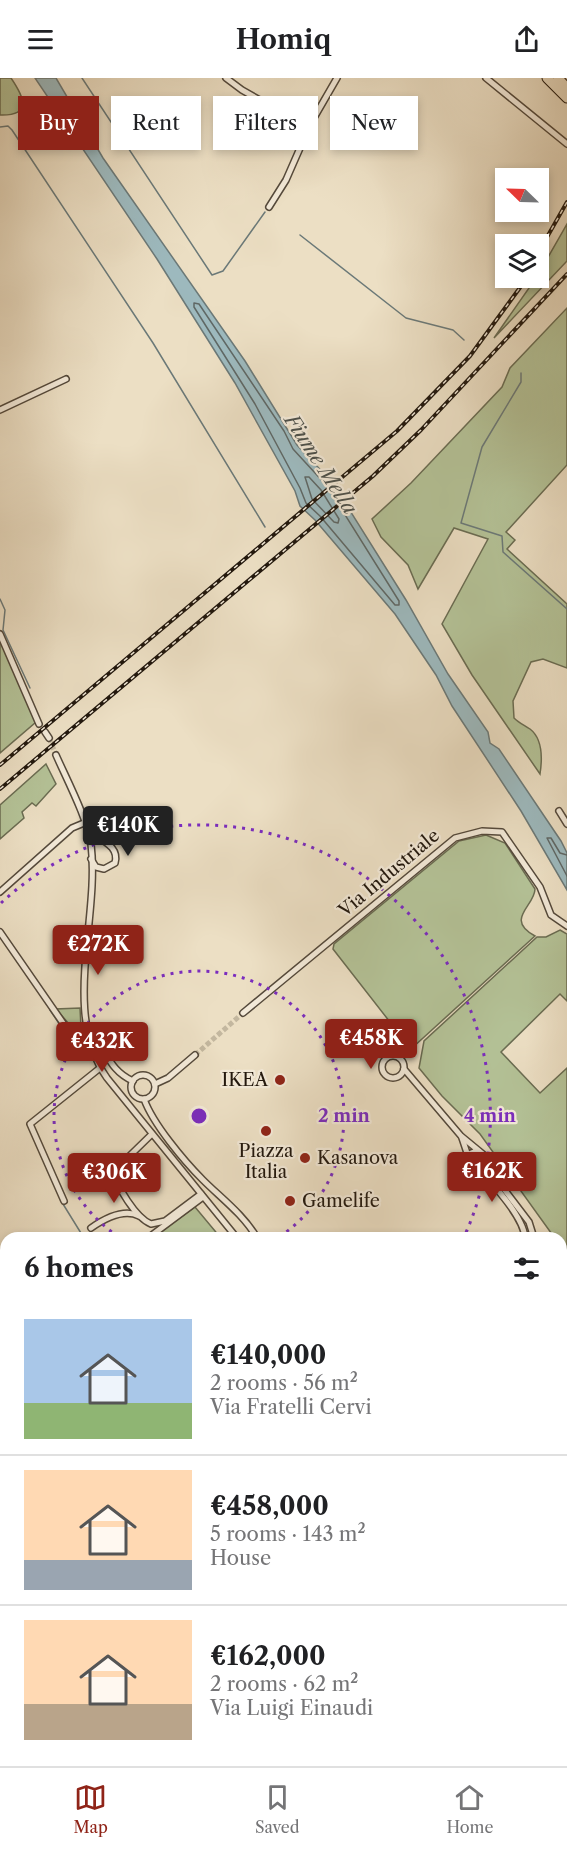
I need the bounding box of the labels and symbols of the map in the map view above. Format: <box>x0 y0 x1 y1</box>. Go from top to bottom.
north arrow <box>495 168 549 222</box>
water label: Fiume Mella <box>279 408 362 519</box>
pin: €140K <box>86 806 170 857</box>
street label: Via Industriale <box>333 824 444 922</box>
pin: €272K <box>56 925 140 976</box>
pin: €458K <box>329 1019 413 1070</box>
pin: €432K <box>60 1022 144 1073</box>
place label: IKEA <box>221 1069 269 1091</box>
marker: IKEA <box>273 1073 287 1087</box>
text: 2 min <box>318 1105 371 1127</box>
text: 4 min <box>464 1105 517 1127</box>
centre of rings <box>189 1106 209 1126</box>
marker: Piazza Italia <box>259 1124 273 1138</box>
place label: Piazza Italia <box>239 1140 294 1183</box>
place label: Kasanova <box>317 1147 399 1169</box>
marker: Kasanova <box>298 1151 312 1165</box>
pin: €162K <box>450 1152 534 1203</box>
pin: €306K <box>72 1153 156 1204</box>
place label: Gamelife <box>302 1190 380 1212</box>
marker: Gamelife <box>283 1194 297 1208</box>

